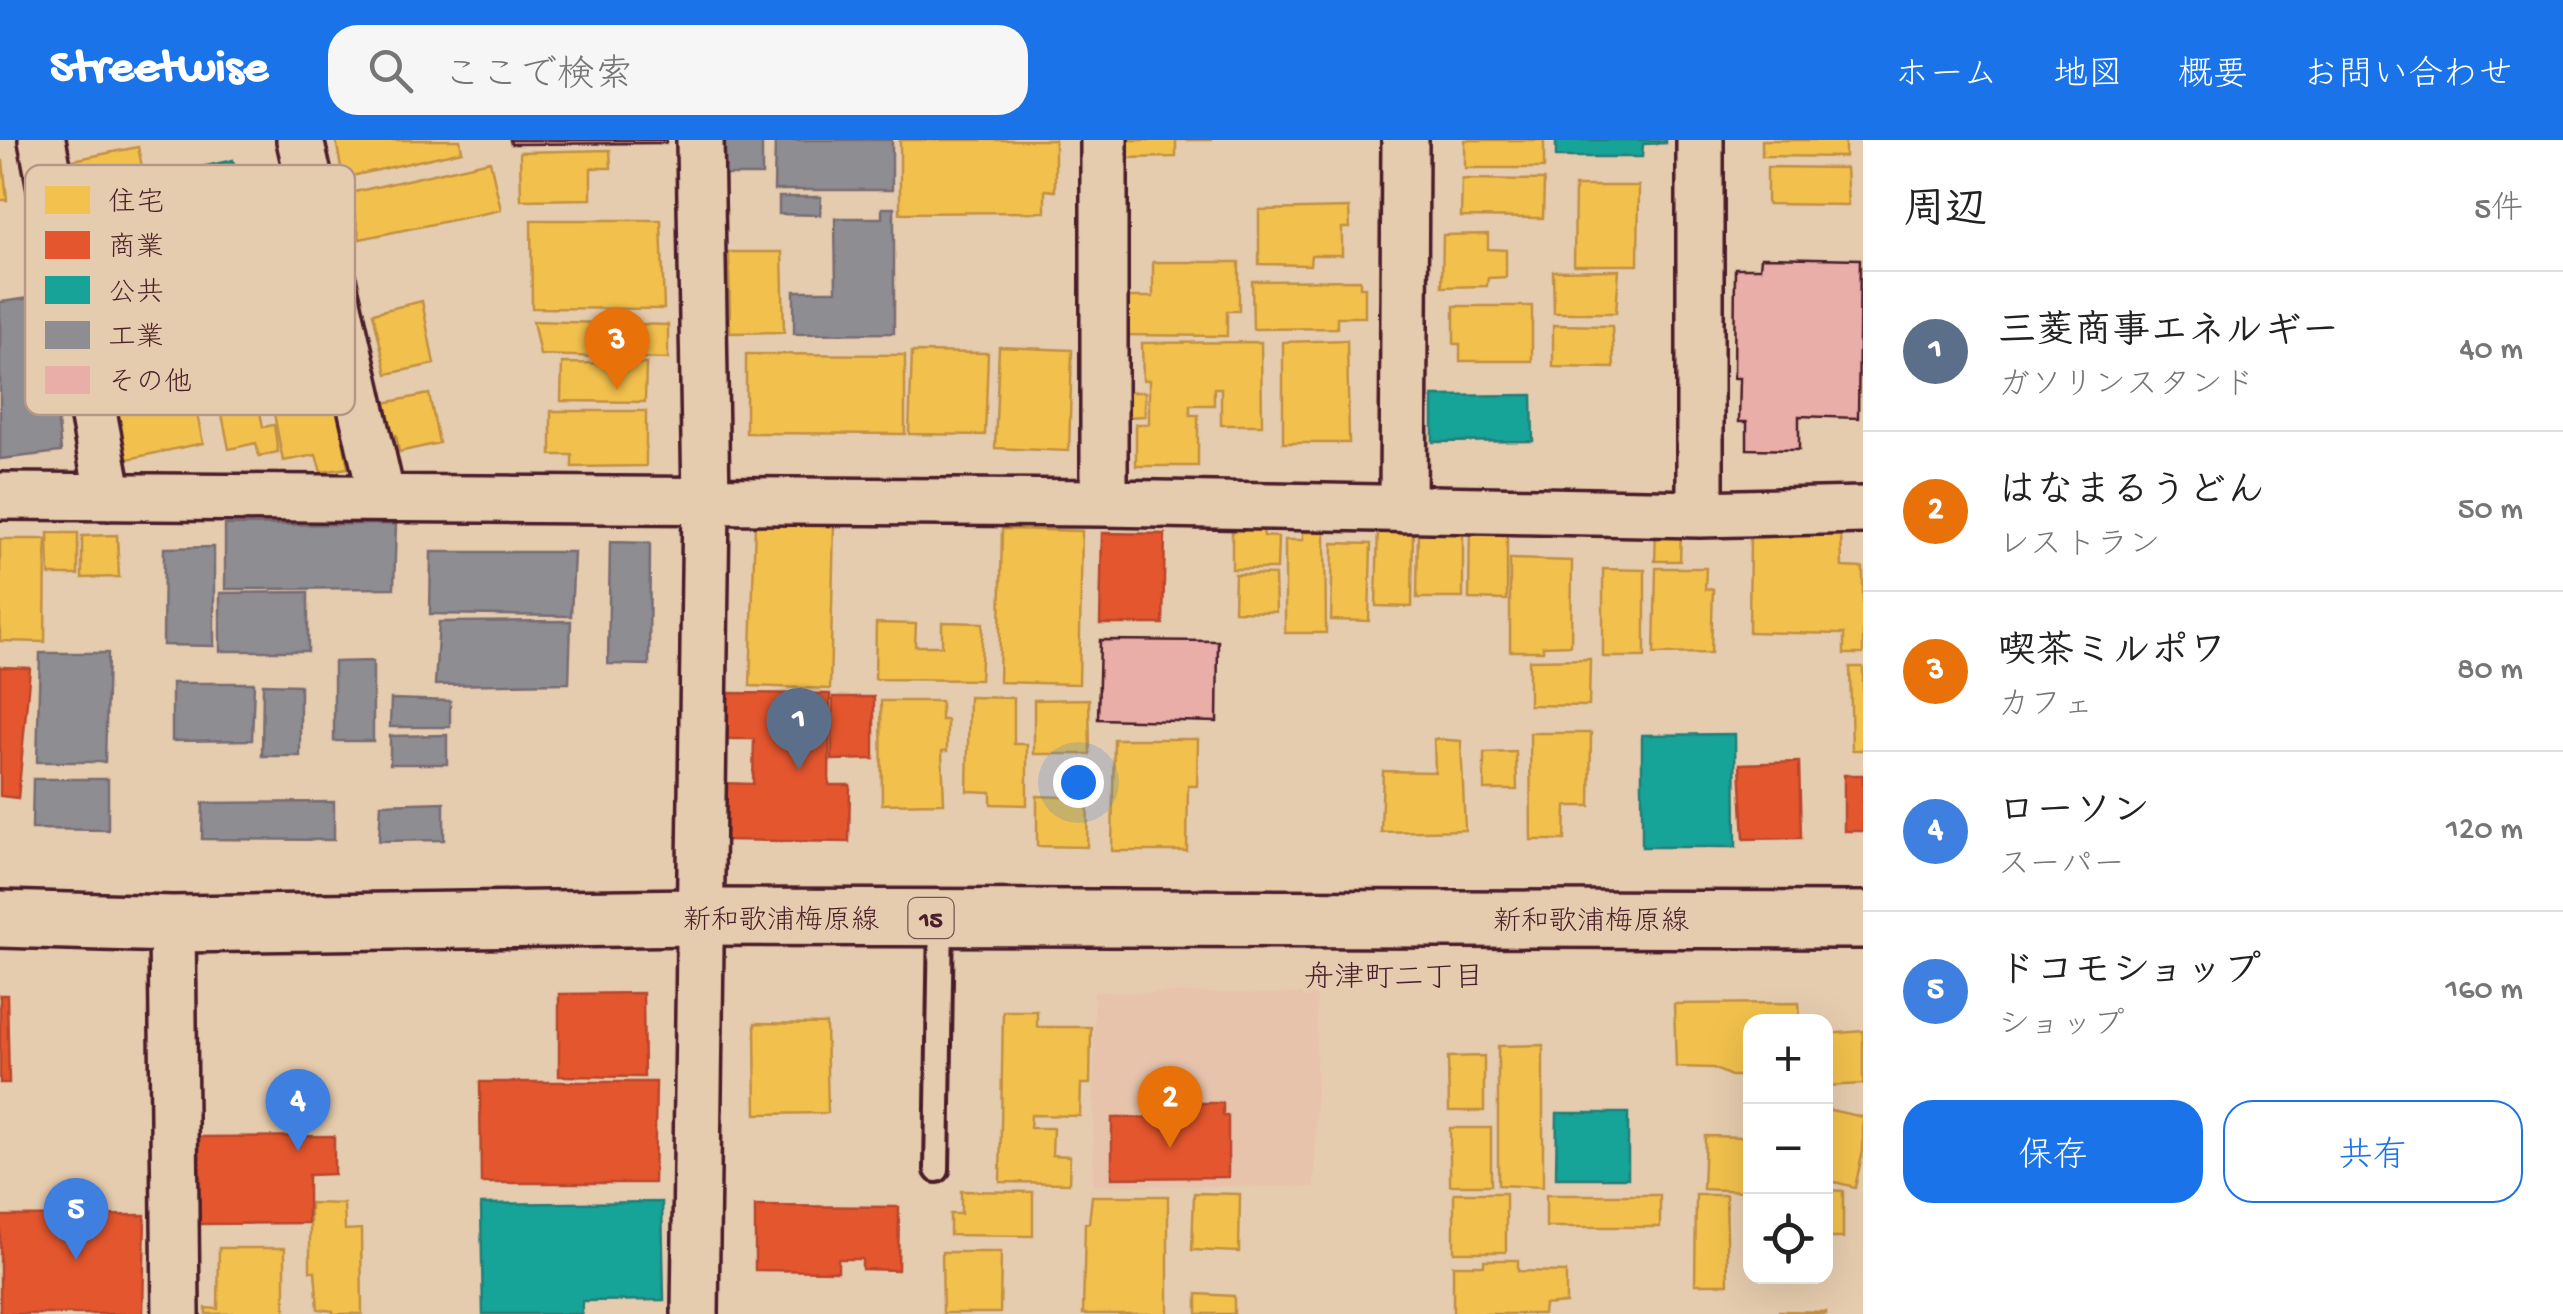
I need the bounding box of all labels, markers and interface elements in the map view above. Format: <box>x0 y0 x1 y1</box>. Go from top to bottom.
search box <box>328 25 1028 115</box>
text: Streetwise <box>50 42 268 99</box>
icon: search <box>363 43 418 98</box>
text: ここで検索 <box>443 56 633 100</box>
text: ホーム <box>1894 57 1998 98</box>
text: 地図 <box>2053 57 2123 98</box>
text: 概要 <box>2178 57 2248 98</box>
text: お問い合わせ <box>2303 57 2513 98</box>
legend <box>25 165 355 415</box>
text: 住宅 <box>108 187 164 221</box>
text: 周辺 <box>1903 189 1987 238</box>
text: 5件 <box>2474 192 2523 230</box>
text: 商業 <box>108 232 164 266</box>
text: 公共 <box>108 277 164 311</box>
pin: 3 <box>584 308 650 390</box>
text: 三菱商事エネルギー <box>1998 312 2339 356</box>
text: 工業 <box>108 322 164 356</box>
text: 1 <box>1929 332 1942 370</box>
text: 40 m <box>2459 332 2523 370</box>
text: その他 <box>108 368 192 401</box>
text: ガソリンスタンド <box>1998 368 2255 406</box>
text: はなまるうどん <box>1998 472 2265 516</box>
text: 2 <box>1928 492 1943 530</box>
text: 50 m <box>2458 492 2523 530</box>
text: レストラン <box>1998 528 2161 566</box>
text: 喫茶ミルポワ <box>1998 632 2227 676</box>
text: 3 <box>1927 652 1944 690</box>
text: 80 m <box>2457 652 2523 690</box>
pin: 1 <box>766 688 832 770</box>
text: カフェ <box>1998 688 2094 726</box>
your location <box>1053 757 1104 808</box>
text: ローソン <box>1998 792 2150 836</box>
text: 4 <box>1928 812 1943 850</box>
text: 120 m <box>2446 812 2523 850</box>
text: スーパー <box>1998 848 2125 886</box>
road number: 15 <box>908 898 954 938</box>
street label: 新和歌浦梅原線 <box>683 905 879 939</box>
street label: 新和歌浦梅原線 <box>1493 906 1689 940</box>
text: ドコモショップ <box>1998 952 2261 996</box>
district label: 舟津町二丁目 <box>1304 961 1484 998</box>
text: 5 <box>1927 972 1944 1010</box>
text: 160 m <box>2445 972 2523 1010</box>
text: ショップ <box>1998 1008 2125 1046</box>
map controls <box>1743 1014 1833 1284</box>
button: + <box>1743 1014 1833 1104</box>
pin: 2 <box>1138 1066 1202 1148</box>
pin: 4 <box>266 1068 330 1151</box>
button: 保存 <box>1903 1100 2203 1203</box>
button: 共有 <box>2223 1100 2523 1203</box>
button: − <box>1743 1104 1833 1194</box>
pin: 5 <box>44 1178 108 1260</box>
button: locate <box>1743 1194 1833 1284</box>

